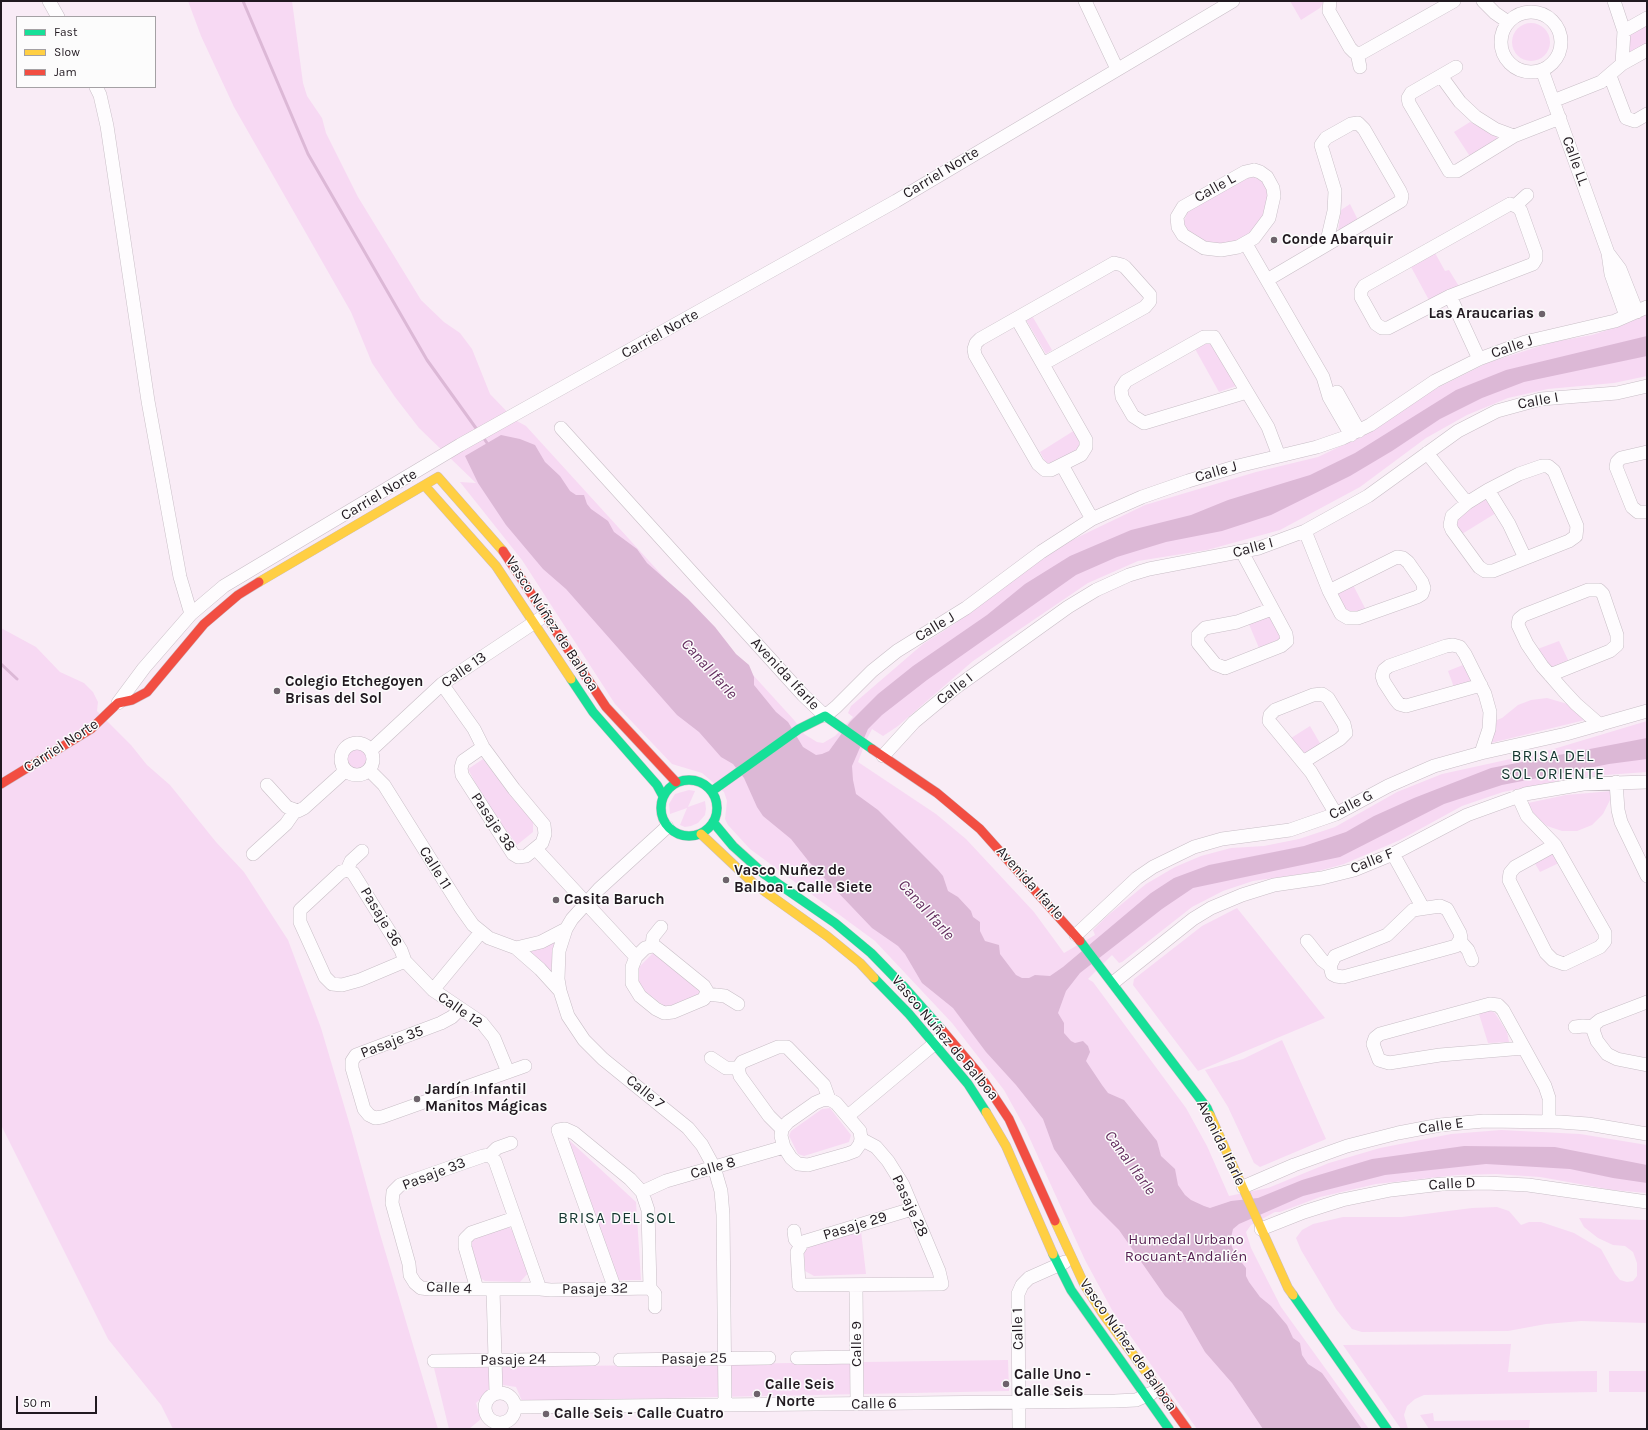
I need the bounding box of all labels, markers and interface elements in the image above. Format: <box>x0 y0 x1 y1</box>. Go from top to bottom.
legend <box>16 16 156 88</box>
text: Fast <box>54 25 77 39</box>
text: Slow <box>54 45 80 59</box>
text: Jam <box>54 65 77 79</box>
street label: Calle LL <box>1558 134 1592 188</box>
street label: Carriel Norte <box>900 143 982 203</box>
street label: Calle L <box>1191 169 1239 207</box>
place label: Conde Abarquir <box>1282 231 1393 249</box>
marker: Conde Abarquir <box>1269 235 1279 245</box>
street label: Carriel Norte <box>618 305 702 363</box>
place label: Las Araucarias <box>1428 305 1534 323</box>
marker: Las Araucarias <box>1537 309 1547 319</box>
street label: Calle J <box>1489 331 1535 363</box>
street label: Calle I <box>1516 389 1560 413</box>
street label: Calle J <box>1193 457 1239 487</box>
street label: Carriel Norte <box>338 465 420 525</box>
street label: Calle I <box>1231 534 1275 562</box>
street label: Vasco Núñez de Balboa <box>502 553 602 695</box>
street label: Calle J <box>912 608 958 646</box>
street label: Avenida Ifarle <box>747 634 823 714</box>
water label: Canal Ifarle <box>677 635 741 703</box>
street label: Calle 13 <box>438 648 490 692</box>
street label: Calle I <box>933 669 977 709</box>
place label: Colegio Etchegoyen Brisas del Sol <box>285 673 423 708</box>
marker: Colegio Etchegoyen Brisas del Sol <box>272 686 282 696</box>
street label: Carriel Norte <box>20 715 102 777</box>
district label: BRISA DEL SOL ORIENTE <box>1501 746 1605 784</box>
street label: Calle G <box>1326 786 1376 824</box>
street label: Pasaje 38 <box>467 789 519 855</box>
street label: Calle 11 <box>415 843 455 893</box>
street label: Avenida Ifarle <box>992 843 1068 923</box>
street label: Calle F <box>1348 844 1396 878</box>
place label: Vasco Nuñez de Balboa - Calle Siete <box>734 862 872 897</box>
marker: Vasco Nuñez de Balboa - Calle Siete <box>721 875 731 885</box>
water label: Canal Ifarle <box>894 876 958 944</box>
street label: Pasaje 36 <box>356 884 406 950</box>
place label: Casita Baruch <box>564 891 665 909</box>
marker: Casita Baruch <box>551 895 561 905</box>
street label: Vasco Núñez de Balboa <box>887 972 1003 1104</box>
street label: Calle 12 <box>434 988 486 1032</box>
street label: Pasaje 35 <box>358 1022 426 1062</box>
street label: Calle 7 <box>622 1071 668 1113</box>
place label: Jardín Infantil Manitos Mágicas <box>425 1081 547 1116</box>
marker: Jardín Infantil Manitos Mágicas <box>412 1094 422 1104</box>
street label: Avenida Ifarle <box>1193 1097 1249 1189</box>
street label: Calle E <box>1417 1114 1465 1138</box>
water label: Canal Ifarle <box>1100 1127 1160 1199</box>
street label: Calle 8 <box>688 1153 738 1183</box>
street label: Pasaje 33 <box>400 1154 468 1194</box>
street label: Pasaje 28 <box>888 1172 932 1240</box>
street label: Calle D <box>1428 1174 1476 1194</box>
district label: BRISA DEL SOL <box>558 1208 676 1228</box>
street label: Pasaje 29 <box>821 1208 889 1244</box>
park label: Humedal Urbano Rocuant-Andalién <box>1125 1231 1247 1266</box>
street label: Vasco Núñez de Balboa <box>1075 1275 1181 1415</box>
street label: Calle 4 <box>426 1278 472 1298</box>
street label: Pasaje 32 <box>562 1279 628 1299</box>
street label: Calle 1 <box>1009 1308 1027 1350</box>
street label: Calle 9 <box>848 1321 866 1367</box>
street label: Pasaje 25 <box>661 1349 727 1369</box>
street label: Pasaje 24 <box>480 1350 546 1370</box>
place label: Calle Uno - Calle Seis <box>1014 1366 1091 1401</box>
place label: Calle Seis / Norte <box>765 1376 835 1411</box>
marker: Calle Uno - Calle Seis <box>1001 1379 1011 1389</box>
scale bar <box>18 1388 99 1414</box>
marker: Calle Seis / Norte <box>752 1389 762 1399</box>
street label: Calle 6 <box>851 1395 897 1413</box>
text: 50 m <box>23 1396 51 1410</box>
place label: Calle Seis - Calle Cuatro <box>554 1405 724 1423</box>
marker: Calle Seis - Calle Cuatro <box>541 1409 551 1419</box>

